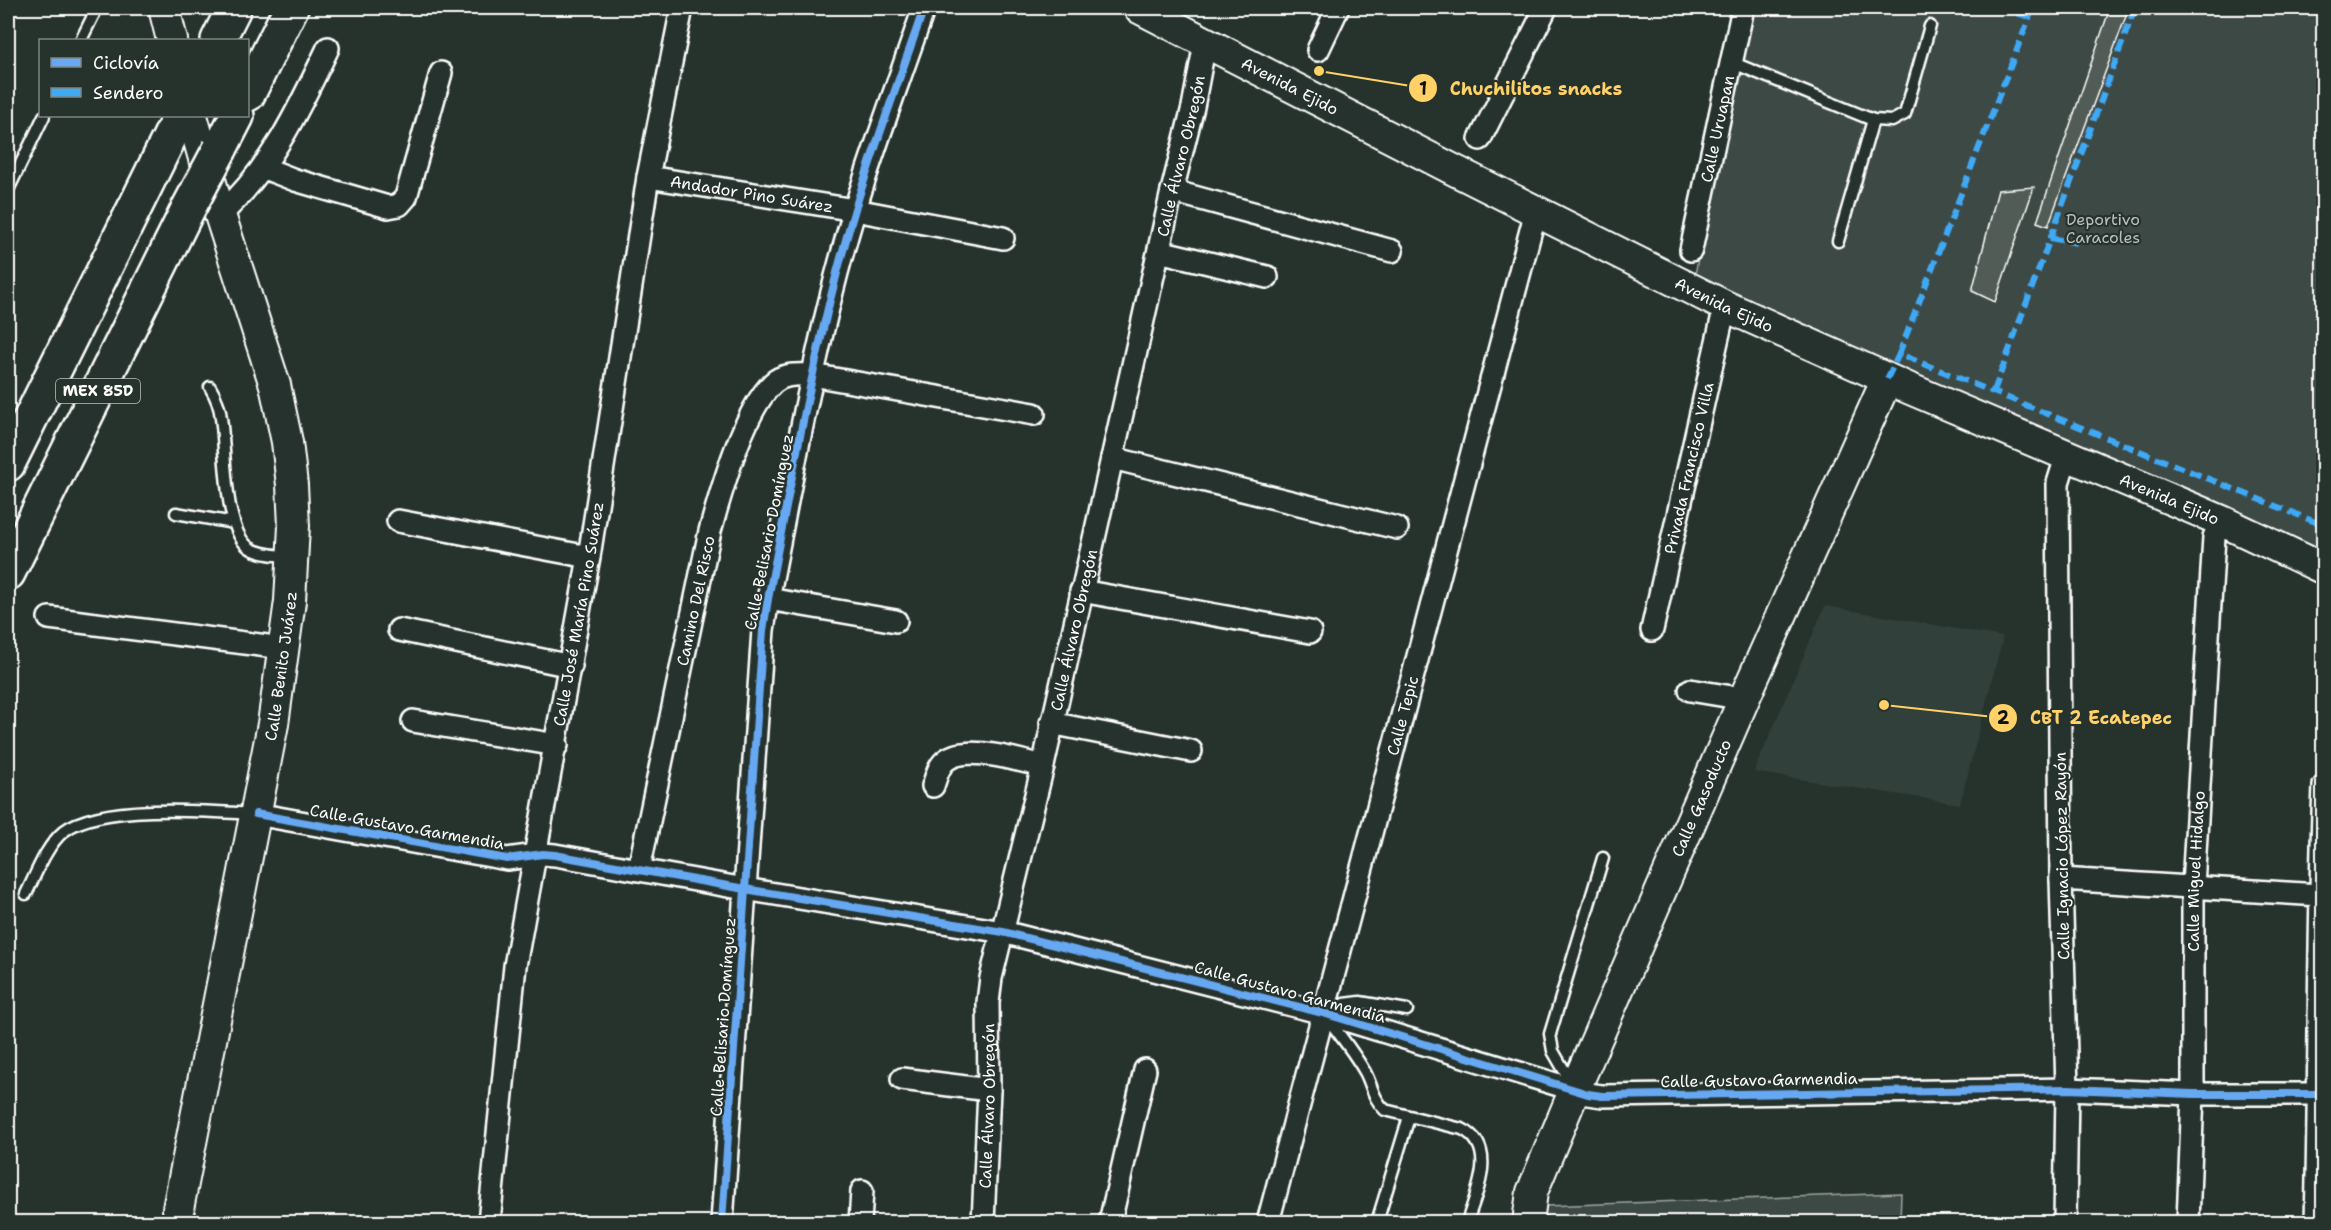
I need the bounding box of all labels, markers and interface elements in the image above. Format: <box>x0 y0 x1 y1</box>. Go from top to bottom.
legend <box>39 39 249 117</box>
text: Ciclovía <box>93 51 159 75</box>
street label: Avenida Ejido <box>1238 52 1342 119</box>
callout: Chuchilitos snacks <box>1408 70 1634 106</box>
street label: Calle Álvaro Obregón <box>1152 73 1209 239</box>
street label: Calle Uruapan <box>1695 73 1739 184</box>
text: 1 <box>1419 77 1427 101</box>
text: Chuchilitos snacks <box>1450 77 1622 101</box>
text: Sendero <box>93 81 163 105</box>
street label: Andador Pino Suárez <box>669 170 835 217</box>
park label: Deportivo Caracoles <box>2066 209 2140 248</box>
street label: Avenida Ejido <box>1671 272 1777 337</box>
road number: MEX 85D <box>56 379 140 403</box>
street label: Privada Francisco Villa <box>1659 380 1718 556</box>
street label: Calle Belisario Domínguez <box>740 432 798 632</box>
street label: Avenida Ejido <box>2116 468 2223 529</box>
street label: Calle José María Pino Suárez <box>548 500 608 728</box>
street label: Camino Del Risco <box>671 534 719 668</box>
street label: Calle Álvaro Obregón <box>1045 547 1102 713</box>
street label: Calle Benito Juárez <box>259 591 301 743</box>
street label: Calle Tepic <box>1382 673 1423 758</box>
callout: CBT 2 Ecatepec <box>1988 700 2184 736</box>
text: 2 <box>1997 706 2010 730</box>
text: CBT 2 Ecatepec <box>2030 706 2172 730</box>
street label: Calle Gasoducto <box>1666 736 1736 860</box>
street label: Calle Ignacio López Rayón <box>2050 752 2074 960</box>
street label: Calle Miguel Hidalgo <box>2182 790 2209 952</box>
street label: Calle Gustavo Garmendia <box>308 800 506 854</box>
street label: Calle Belisario Domínguez <box>706 917 740 1117</box>
street label: Calle Gustavo Garmendia <box>1192 956 1388 1028</box>
street label: Calle Álvaro Obregón <box>974 1023 1000 1189</box>
street label: Calle Gustavo Garmendia <box>1660 1068 1858 1092</box>

